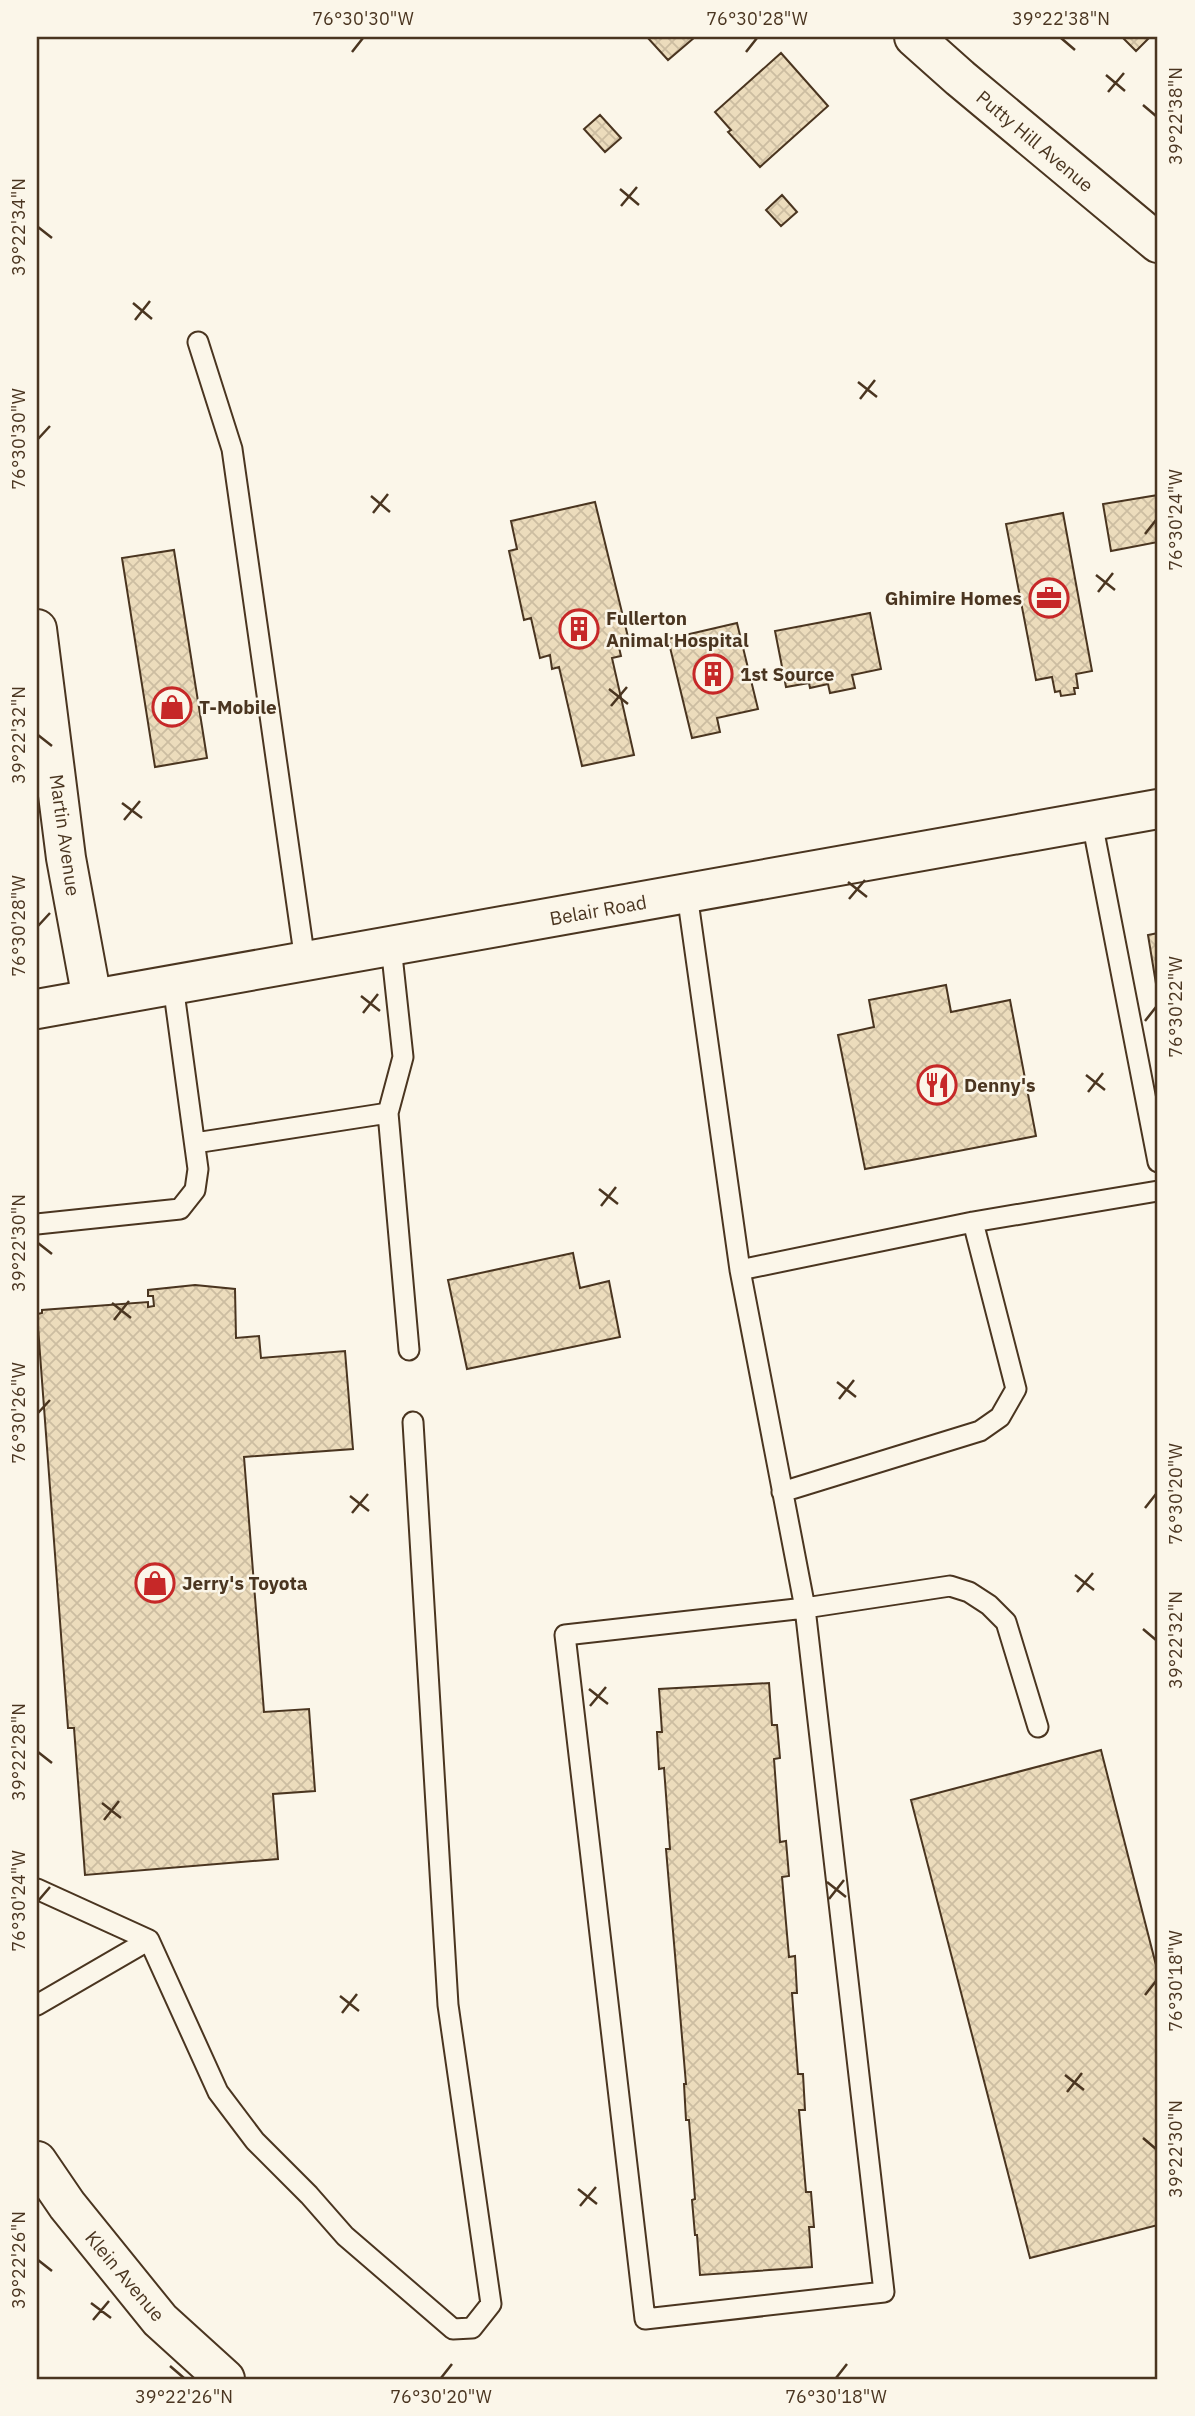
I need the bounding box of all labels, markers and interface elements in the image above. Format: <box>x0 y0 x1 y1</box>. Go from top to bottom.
text: 76°30'30"W <box>312 7 414 30</box>
text: 76°30'28"W <box>706 7 808 30</box>
text: 39°22'38"N <box>1012 7 1110 30</box>
text: 39°22'38"N <box>1164 67 1187 165</box>
street label: Putty Hill Avenue <box>971 85 1099 197</box>
text: 39°22'34"N <box>7 178 30 276</box>
text: 76°30'30"W <box>7 388 30 490</box>
text: 76°30'24"W <box>1164 469 1187 571</box>
office icon: Ghimire Homes <box>1028 577 1070 619</box>
place label: Ghimire Homes <box>885 586 1022 610</box>
place label: Fullerton Animal Hospital <box>606 606 749 652</box>
building icon: Fullerton Animal Hospital <box>558 608 600 650</box>
building icon: 1st Source <box>692 653 734 695</box>
place label: 1st Source <box>740 662 834 686</box>
text: 39°22'32"N <box>7 686 30 784</box>
shop icon: T-Mobile <box>151 686 193 728</box>
place label: T-Mobile <box>199 695 277 719</box>
street label: Martin Avenue <box>45 773 85 897</box>
text: 76°30'28"W <box>7 875 30 977</box>
street label: Belair Road <box>548 890 648 930</box>
text: 76°30'22"W <box>1164 956 1187 1058</box>
restaurant icon: Denny's <box>916 1064 958 1106</box>
place label: Denny's <box>964 1073 1036 1097</box>
text: 39°22'30"N <box>7 1194 30 1292</box>
text: 76°30'26"W <box>7 1362 30 1464</box>
text: 76°30'20"W <box>1164 1443 1187 1545</box>
shop icon: Jerry's Toyota <box>134 1562 176 1604</box>
place label: Jerry's Toyota <box>182 1571 308 1595</box>
text: 39°22'32"N <box>1164 1591 1187 1689</box>
text: 39°22'28"N <box>7 1703 30 1801</box>
text: 76°30'24"W <box>7 1850 30 1952</box>
text: 76°30'18"W <box>1164 1930 1187 2032</box>
text: 39°22'30"N <box>1164 2100 1187 2198</box>
text: 39°22'26"N <box>7 2211 30 2309</box>
street label: Klein Avenue <box>80 2226 170 2326</box>
text: 39°22'26"N <box>135 2385 233 2408</box>
text: 76°30'20"W <box>390 2385 492 2408</box>
text: 76°30'18"W <box>785 2385 887 2408</box>

